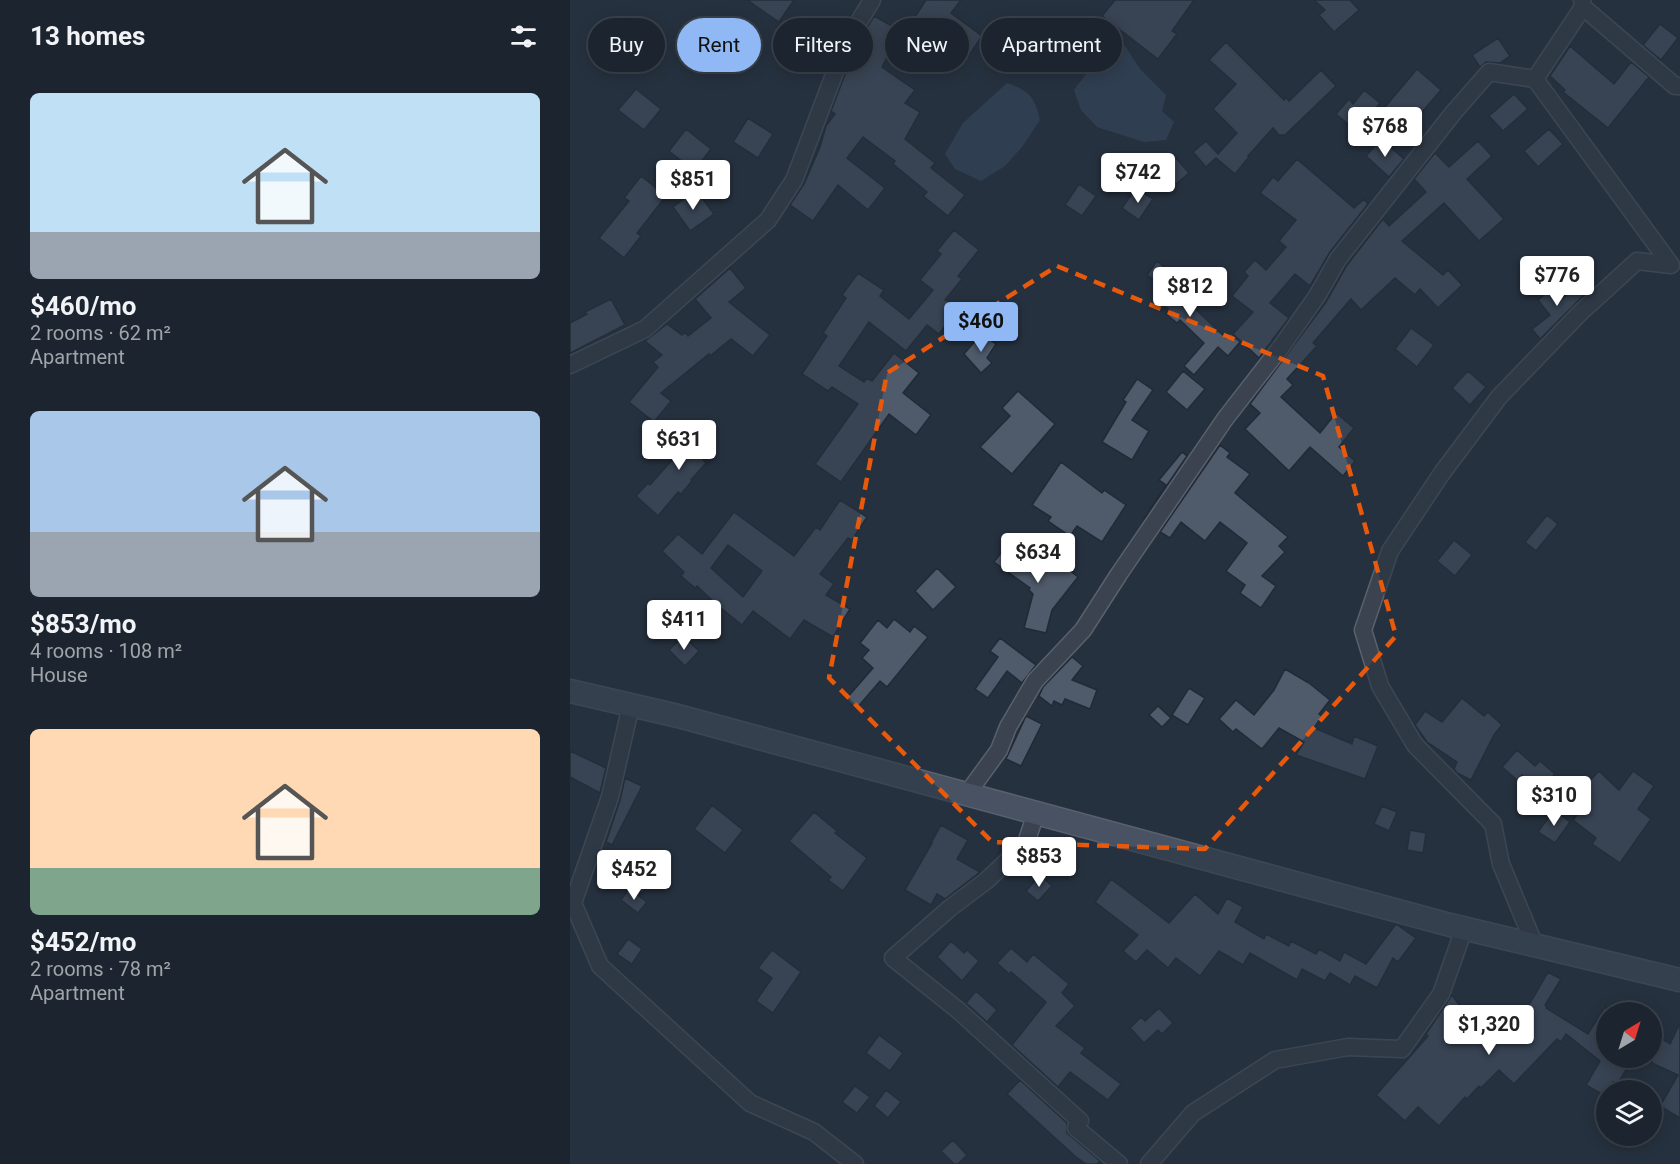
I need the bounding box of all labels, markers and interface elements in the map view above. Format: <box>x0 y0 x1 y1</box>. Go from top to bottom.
chip: Buy <box>588 18 665 72</box>
chip: Rent <box>677 18 761 72</box>
chip: Filters <box>773 18 873 72</box>
chip: New <box>885 18 969 72</box>
chip: Apartment <box>981 18 1122 72</box>
icon: filters <box>507 20 540 53</box>
text: 13 homes <box>30 21 145 51</box>
pin: $768 <box>1349 107 1421 158</box>
text: $768 <box>1362 114 1408 138</box>
icon: home <box>231 132 339 240</box>
pin: $742 <box>1102 153 1174 204</box>
pin: $851 <box>657 160 729 211</box>
text: $742 <box>1115 160 1161 184</box>
text: $851 <box>670 167 716 191</box>
pin: $776 <box>1521 256 1593 307</box>
text: $776 <box>1534 263 1580 287</box>
pin: $812 <box>1154 267 1226 318</box>
text: $812 <box>1167 274 1213 298</box>
text: $460/mo <box>30 291 137 321</box>
pin: $460 <box>945 302 1017 353</box>
text: $460 <box>958 309 1004 333</box>
text: 2 rooms · 62 m² <box>30 321 171 345</box>
text: Apartment <box>30 345 125 369</box>
pin: $631 <box>643 420 715 471</box>
text: $631 <box>656 427 702 451</box>
icon: home <box>231 450 339 558</box>
pin: $634 <box>1002 533 1074 584</box>
text: $634 <box>1015 540 1061 564</box>
pin: $411 <box>648 600 720 651</box>
text: $411 <box>661 607 707 631</box>
text: $853/mo <box>30 609 137 639</box>
text: 4 rooms · 108 m² <box>30 639 182 663</box>
text: House <box>30 663 88 687</box>
icon: home <box>231 768 339 876</box>
pin: $310 <box>1518 776 1590 827</box>
text: $310 <box>1531 783 1577 807</box>
pin: $853 <box>1003 837 1075 888</box>
text: $853 <box>1016 844 1062 868</box>
pin: $452 <box>598 850 670 901</box>
text: $452 <box>611 857 657 881</box>
text: $452/mo <box>30 927 137 957</box>
text: 2 rooms · 78 m² <box>30 957 171 981</box>
text: Apartment <box>30 981 125 1005</box>
north arrow <box>1596 1002 1662 1068</box>
map controls <box>1596 1002 1662 1146</box>
pin: $1,320 <box>1440 1005 1538 1056</box>
text: $1,320 <box>1458 1012 1520 1036</box>
button: layers <box>1596 1080 1662 1146</box>

